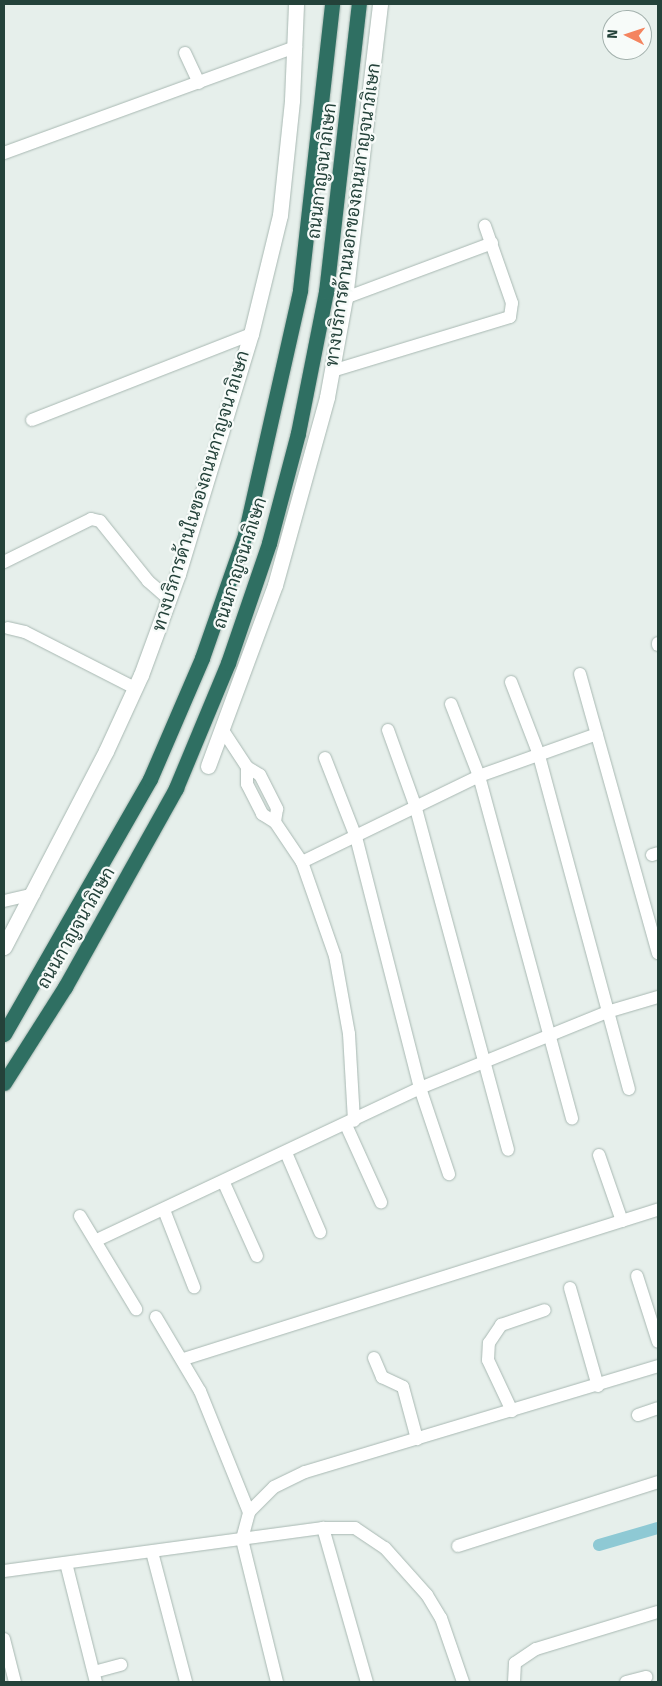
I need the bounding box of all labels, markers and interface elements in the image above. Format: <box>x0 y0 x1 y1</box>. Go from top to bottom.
north arrow <box>602 10 652 60</box>
text: N <box>604 29 621 39</box>
street label: ทางบริการด้านนอกของถนนกาญจนาภิเษก <box>321 62 385 368</box>
street label: ถนนกาญจนาภิเษก <box>303 102 341 240</box>
street label: ทางบริการด้านในของถนนกาญจนาภิเษก <box>148 348 254 634</box>
street label: ถนนกาญจนาภิเษก <box>209 495 271 631</box>
street label: ถนนกาญจนาภิเษก <box>32 863 120 993</box>

